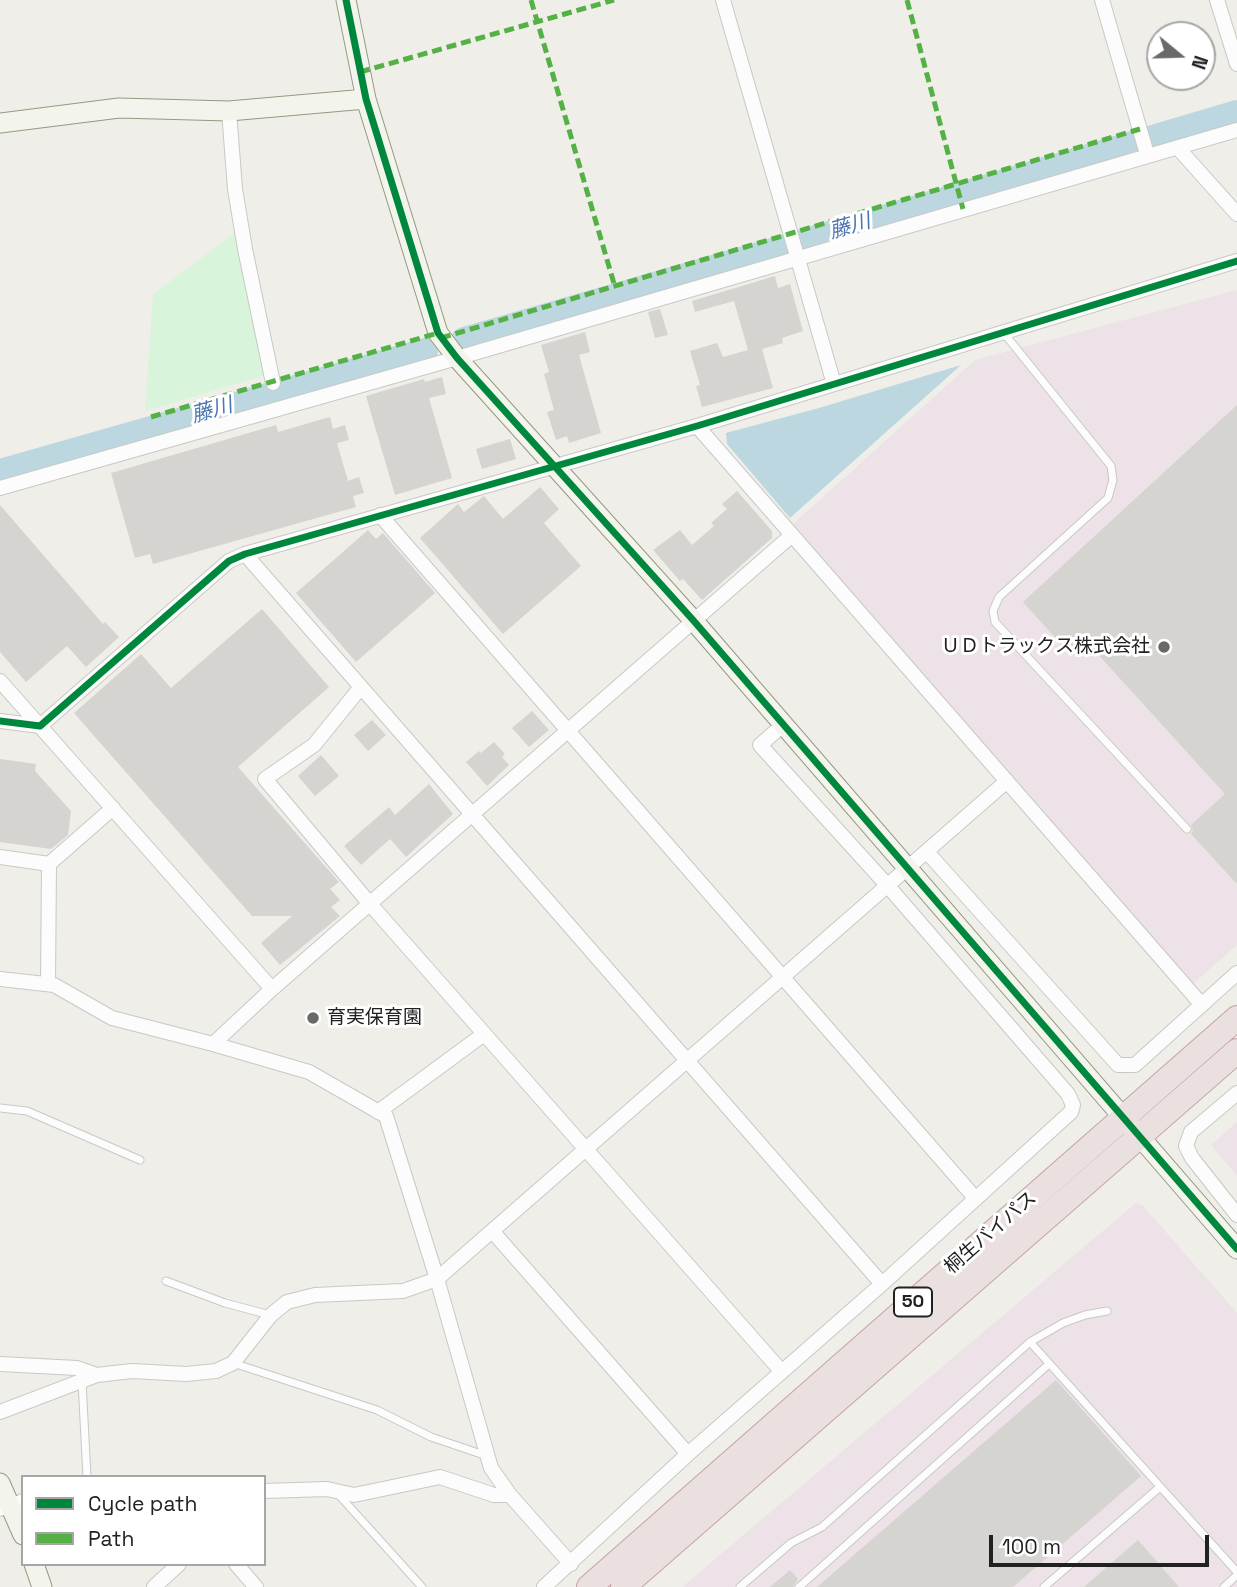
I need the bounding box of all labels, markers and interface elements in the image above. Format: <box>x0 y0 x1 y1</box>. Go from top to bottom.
north arrow <box>1146 21 1216 91</box>
text: N <box>1186 52 1213 72</box>
water label: 藤川 <box>826 209 874 245</box>
water label: 藤川 <box>188 393 236 429</box>
place label: ＵＤトラックス株式会社 <box>941 636 1150 658</box>
marker: ＵＤトラックス株式会社 <box>1156 639 1172 655</box>
place label: 育実保育園 <box>327 1007 422 1029</box>
marker: 育実保育園 <box>305 1010 321 1026</box>
street label: 桐生バイパス <box>941 1187 1041 1279</box>
road number: 50 <box>894 1288 932 1316</box>
legend <box>21 1475 266 1566</box>
text: Cycle path <box>88 1490 197 1517</box>
scale bar <box>992 1520 1212 1564</box>
text: Path <box>88 1525 134 1552</box>
text: 100 m <box>1002 1533 1061 1560</box>

